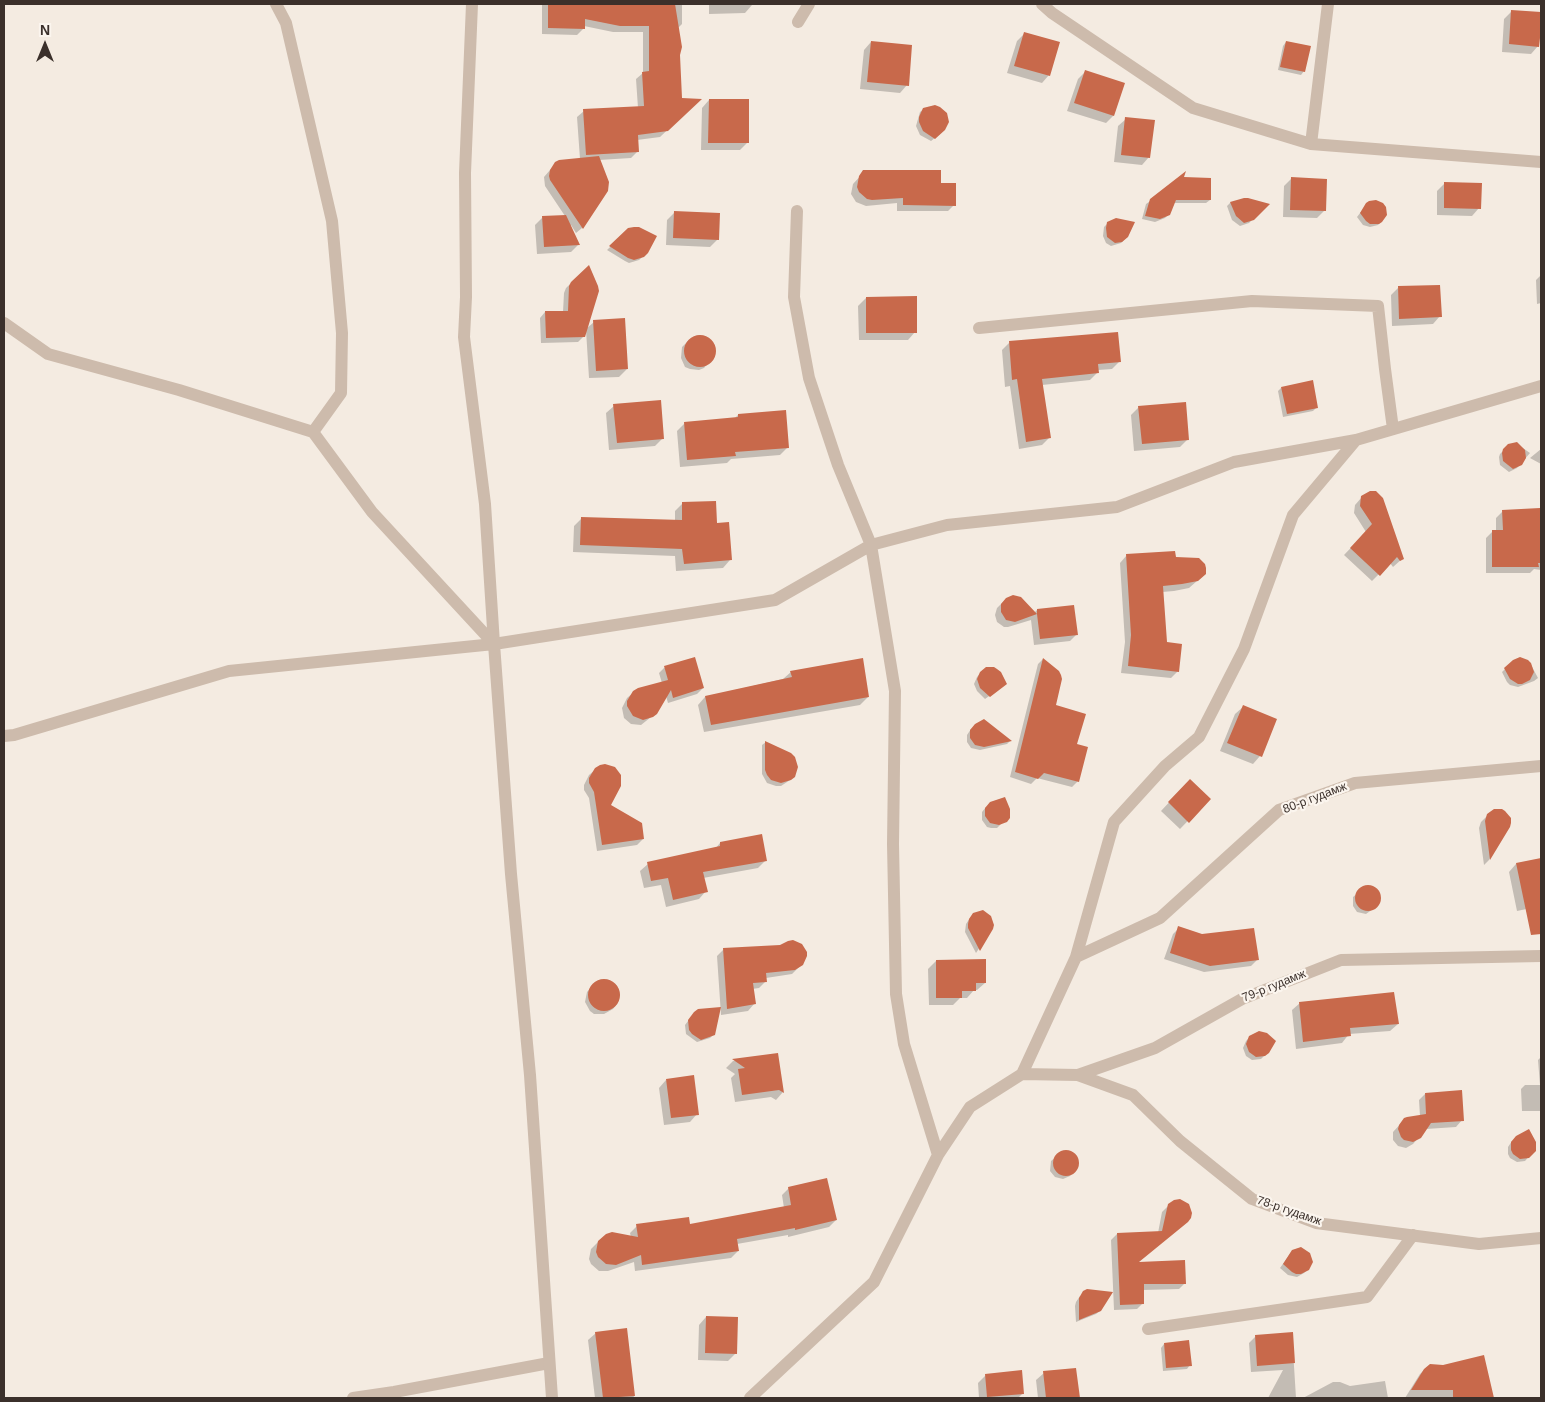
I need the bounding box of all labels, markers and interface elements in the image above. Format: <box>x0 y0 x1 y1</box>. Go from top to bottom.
north arrow <box>20 20 70 70</box>
text: N <box>40 22 50 38</box>
street label: 80-р гудамж <box>1281 779 1349 817</box>
street label: 79-р гудамж <box>1240 967 1308 1005</box>
street label: 78-р гудамж <box>1255 1193 1323 1229</box>

